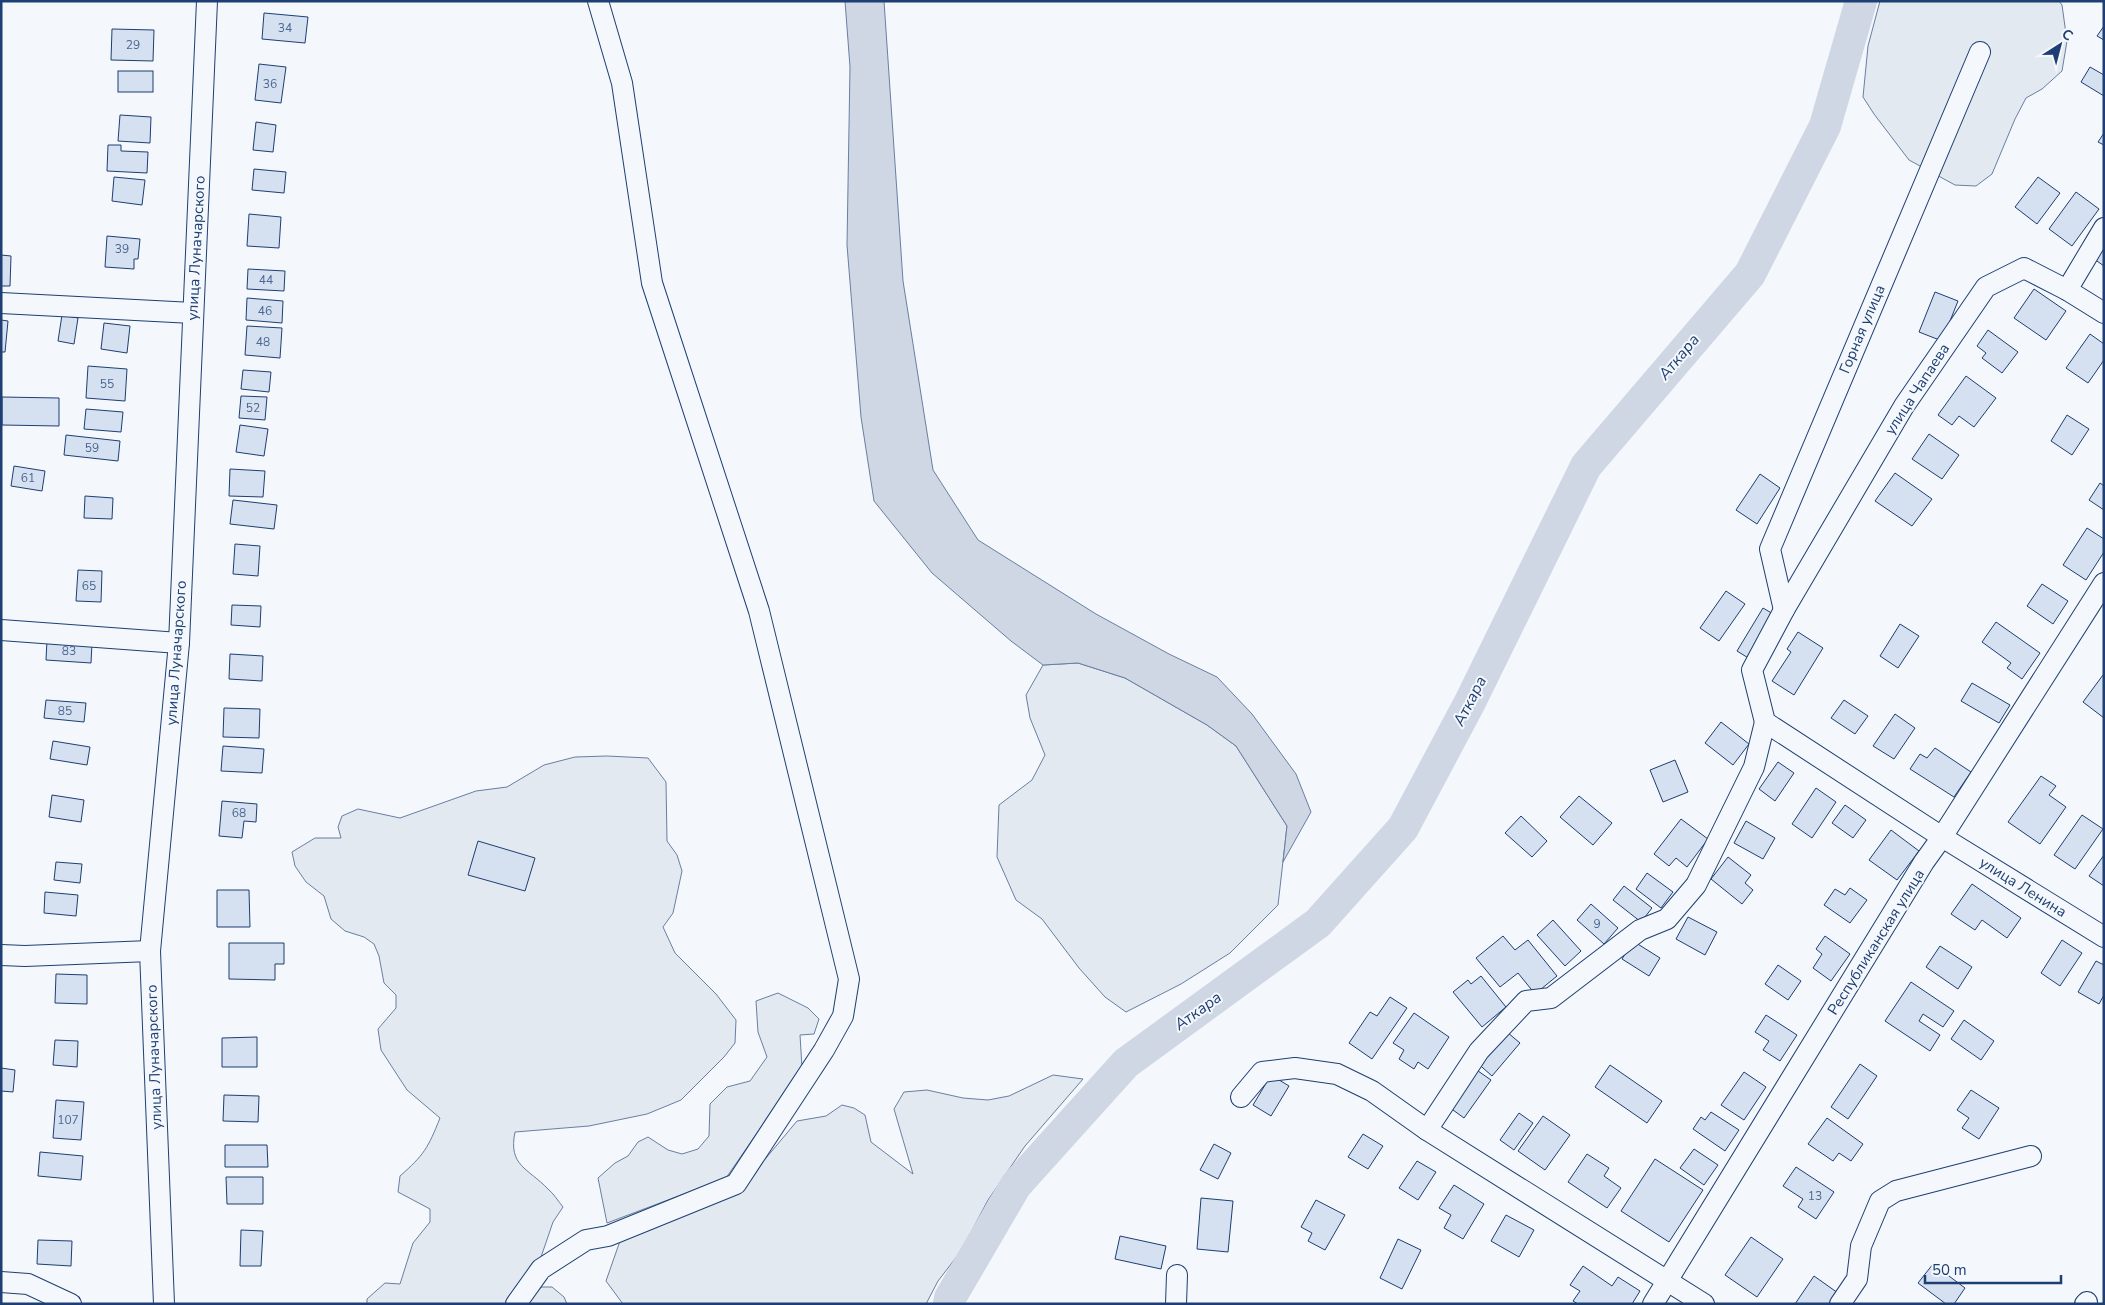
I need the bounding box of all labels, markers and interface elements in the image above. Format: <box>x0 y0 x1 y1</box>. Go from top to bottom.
house number: 34 <box>278 20 292 36</box>
north arrow <box>2035 20 2085 70</box>
text: С <box>2058 24 2077 46</box>
house number: 29 <box>126 37 140 53</box>
house number: 36 <box>263 76 277 92</box>
street label: улица Луначарского <box>182 175 210 321</box>
house number: 39 <box>115 241 129 257</box>
house number: 44 <box>259 272 273 288</box>
street label: Горная улица <box>1834 282 1890 376</box>
house number: 46 <box>258 303 272 319</box>
water label: Аткара <box>1653 329 1705 385</box>
house number: 48 <box>256 334 270 350</box>
street label: улица Чапаева <box>1880 339 1954 439</box>
house number: 55 <box>100 376 114 392</box>
house number: 52 <box>246 400 260 416</box>
house number: 59 <box>85 440 99 456</box>
house number: 61 <box>21 470 35 486</box>
house number: 65 <box>82 578 96 594</box>
street label: улица Луначарского <box>161 580 191 726</box>
house number: 83 <box>62 643 76 659</box>
water label: Аткара <box>1448 672 1492 731</box>
house number: 85 <box>58 703 72 719</box>
house number: 68 <box>232 805 246 821</box>
street label: улица Ленина <box>1976 852 2070 922</box>
street label: Республиканская улица <box>1823 865 1929 1019</box>
house number: 9 <box>1593 916 1601 932</box>
street label: улица Луначарского <box>141 984 167 1130</box>
water label: Аткара <box>1169 986 1226 1036</box>
house number: 107 <box>57 1112 79 1128</box>
house number: 13 <box>1808 1188 1822 1204</box>
scale bar <box>1925 1252 2061 1284</box>
text: 50 m <box>1932 1260 1967 1280</box>

